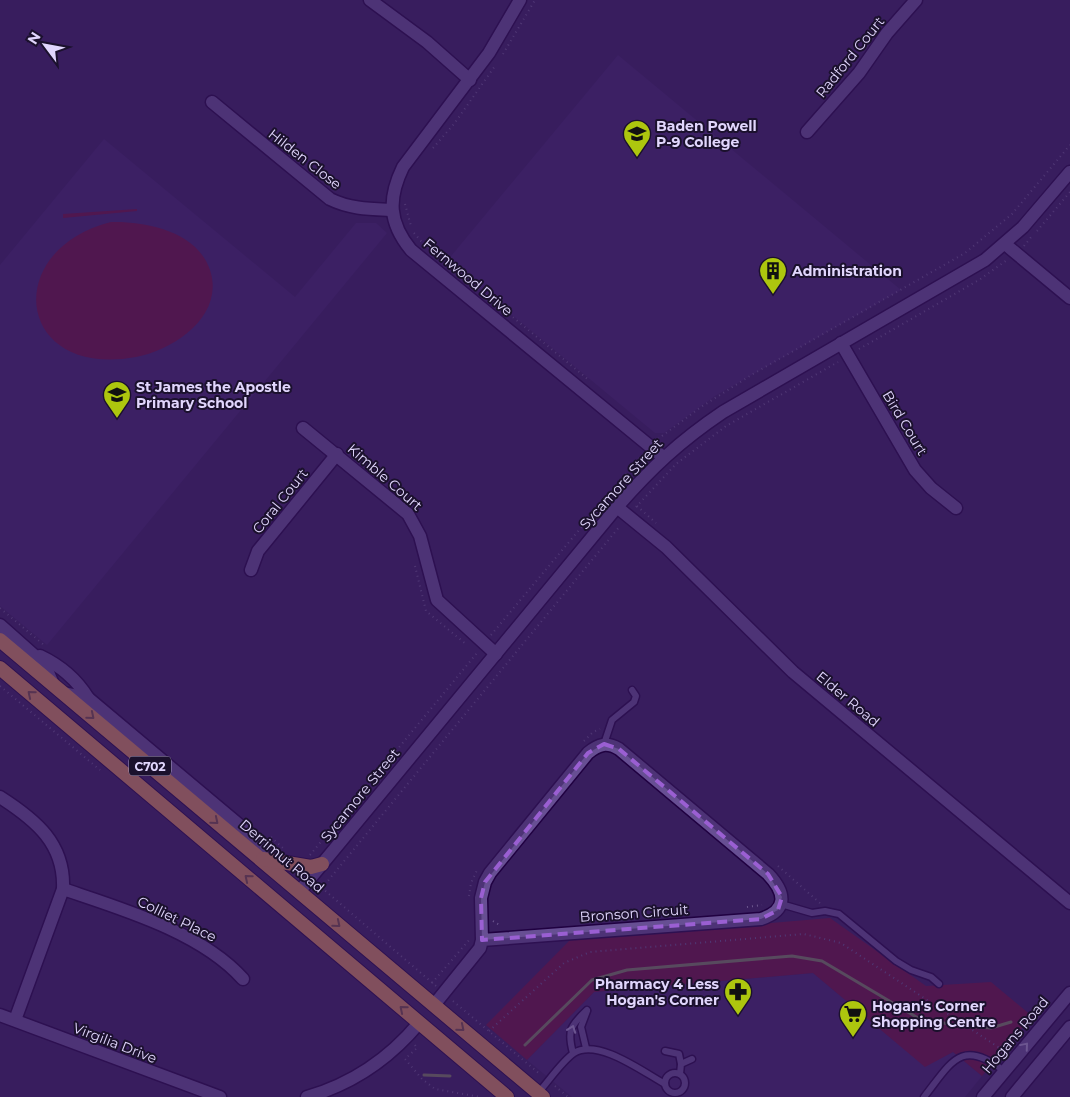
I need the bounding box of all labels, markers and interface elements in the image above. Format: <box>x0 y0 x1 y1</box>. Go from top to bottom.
street label: Radford Court <box>812 13 888 101</box>
north arrow <box>20 20 70 70</box>
text: N <box>23 29 45 48</box>
place label: Baden Powell P-9 College <box>656 117 757 151</box>
school or university icon: Baden Powell P-9 College <box>622 119 652 158</box>
street label: Hilden Close <box>265 125 345 193</box>
street label: Fernwood Drive <box>420 234 516 320</box>
building icon: Administration <box>758 256 788 295</box>
place label: Administration <box>791 262 902 280</box>
place label: St James the Apostle Primary School <box>136 378 291 412</box>
school or university icon: St James the Apostle Primary School <box>102 380 132 419</box>
street label: Bird Court <box>879 387 931 459</box>
street label: Sycamore Street <box>576 435 667 533</box>
street label: Kimble Court <box>344 440 426 515</box>
street label: Coral Court <box>248 465 312 537</box>
street label: Elder Road <box>813 667 883 731</box>
one-way arrow <box>27 691 36 700</box>
one-way arrow <box>85 710 94 719</box>
street label: Sycamore Street <box>317 744 404 846</box>
road number: C702 <box>129 756 171 776</box>
one-way arrow <box>209 815 218 824</box>
street label: Derrimut Road <box>236 815 328 897</box>
one-way arrow <box>245 874 254 883</box>
street label: Colliet Place <box>134 892 220 946</box>
street label: Bronson Circuit <box>579 900 689 926</box>
one-way arrow <box>331 918 340 927</box>
place label: Pharmacy 4 Less Hogan's Corner <box>595 975 720 1009</box>
pharmacy icon: Pharmacy 4 Less Hogan's Corner <box>723 977 753 1016</box>
street label: Hogans Road <box>978 993 1052 1077</box>
place label: Hogan's Corner Shopping Centre <box>872 997 996 1031</box>
supermarket icon: Hogan's Corner Shopping Centre <box>838 999 868 1038</box>
one-way arrow <box>400 1006 409 1015</box>
street label: Virgilia Drive <box>71 1019 159 1067</box>
one-way arrow <box>455 1023 464 1031</box>
one-way arrow <box>566 1025 576 1034</box>
one-way arrow <box>1020 1043 1028 1052</box>

